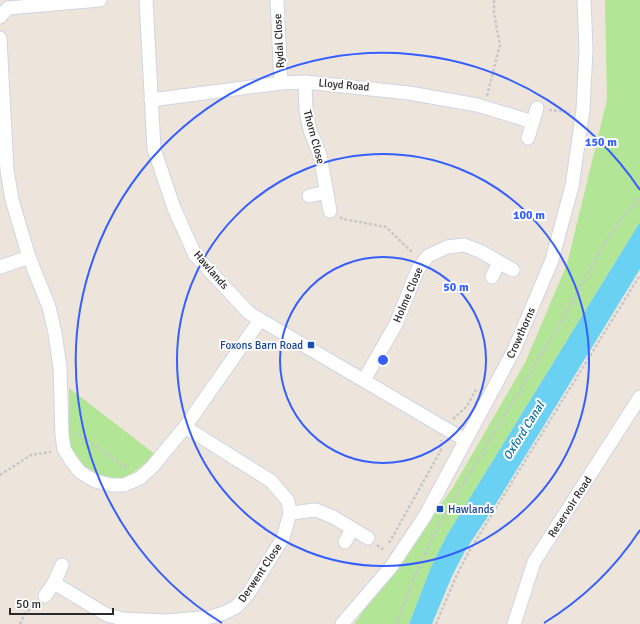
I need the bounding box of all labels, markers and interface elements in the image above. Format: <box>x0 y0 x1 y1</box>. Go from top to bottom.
street label: Rydal Close <box>271 13 287 69</box>
street label: Lloyd Road <box>318 76 370 94</box>
street label: Thorn Close <box>301 109 327 165</box>
text: 150 m <box>585 135 617 150</box>
text: 100 m <box>513 208 545 223</box>
street label: Hawlands <box>191 248 231 292</box>
street label: Holme Close <box>391 265 425 325</box>
text: 50 m <box>443 280 469 295</box>
street label: Crowthorns <box>504 305 538 361</box>
place label: Foxons Barn Road <box>220 339 303 352</box>
marker: Foxons Barn Road <box>306 340 316 350</box>
centre of rings <box>376 353 390 367</box>
water label: Oxford Canal <box>500 398 549 463</box>
street label: Reservoir Road <box>545 474 595 540</box>
place label: Hawlands <box>448 503 494 516</box>
marker: Hawlands <box>435 504 445 514</box>
street label: Derwent Close <box>236 541 284 605</box>
scale bar <box>10 590 113 616</box>
text: 50 m <box>16 597 41 612</box>

